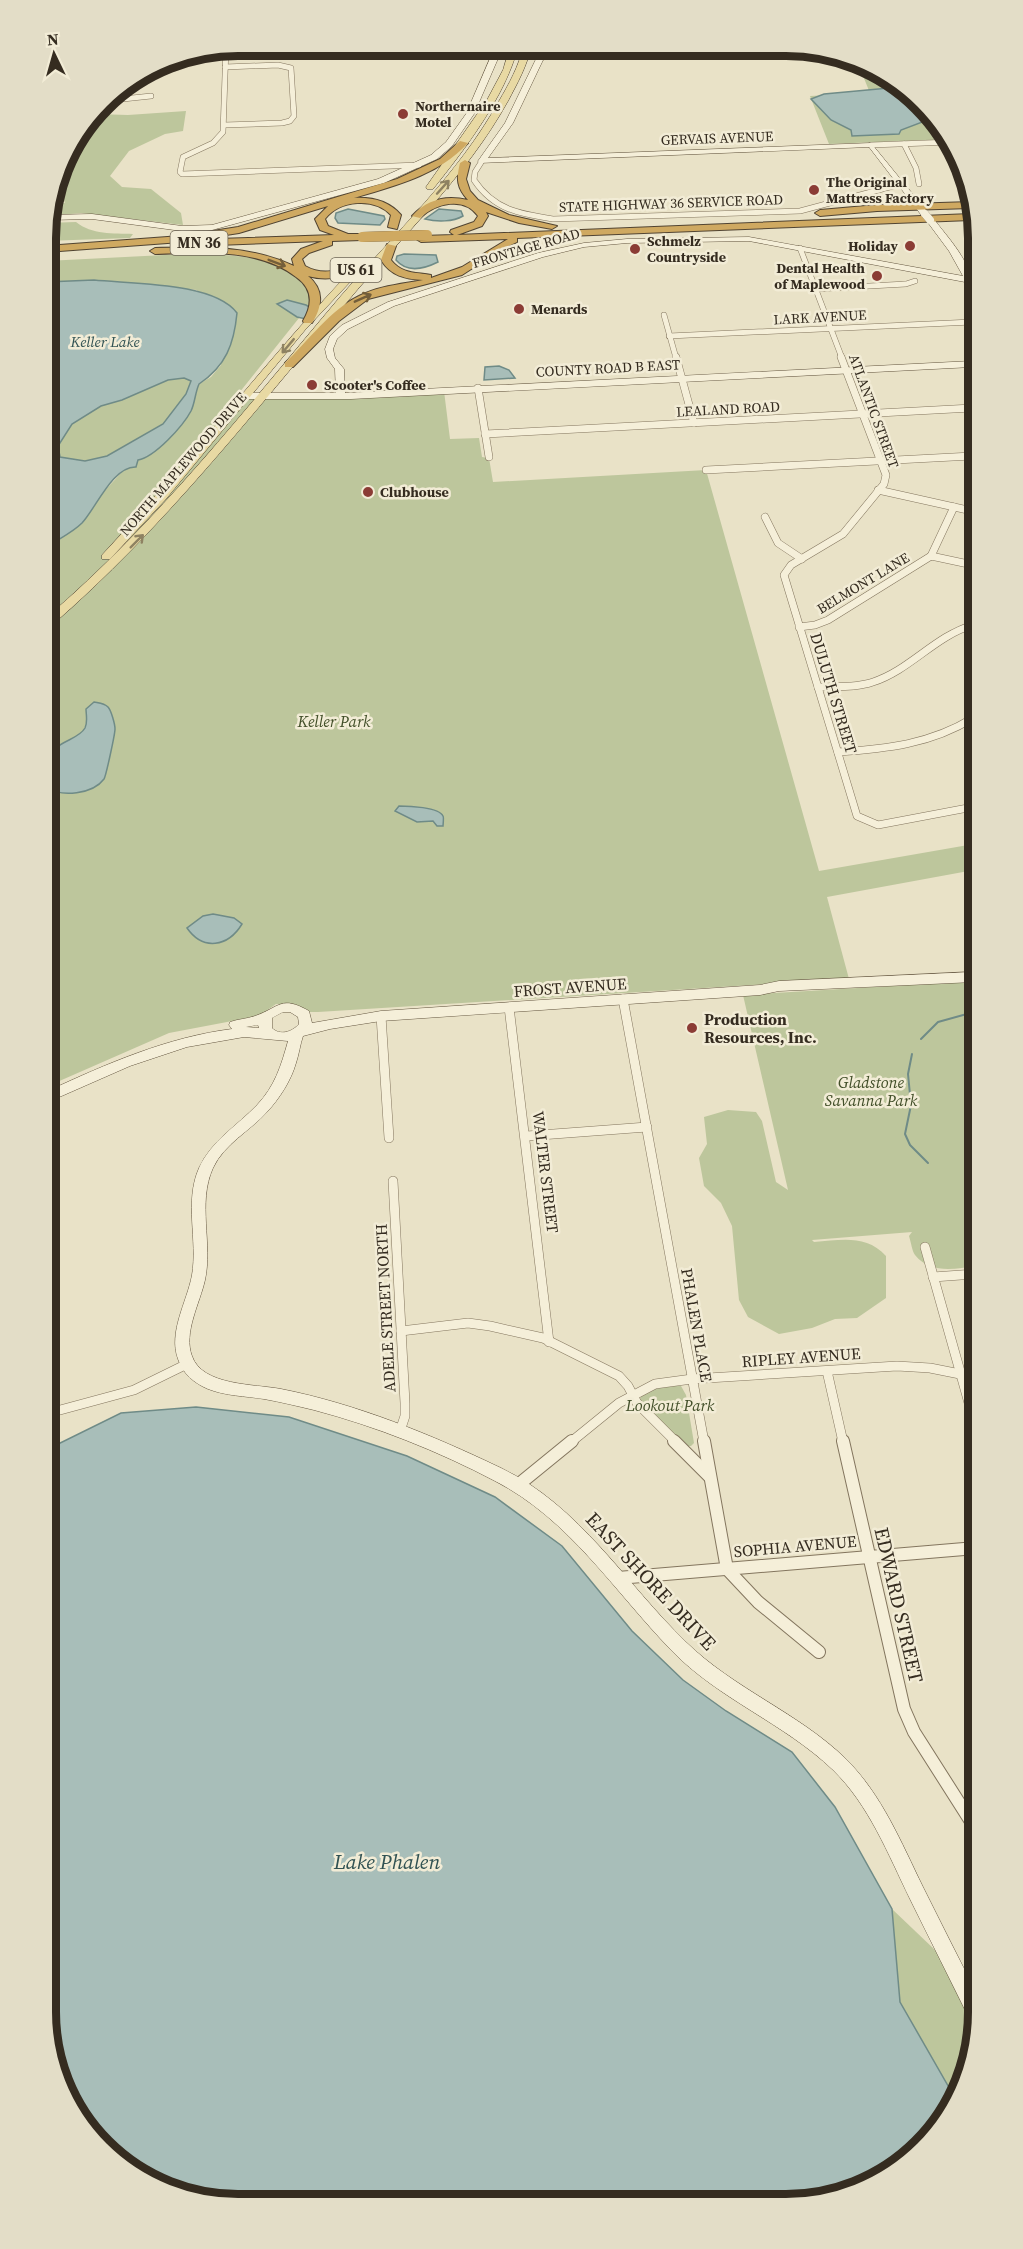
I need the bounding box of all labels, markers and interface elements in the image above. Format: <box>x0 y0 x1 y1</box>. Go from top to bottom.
north arrow <box>24 24 84 84</box>
text: N <box>46 28 60 51</box>
place label: Northernaire Motel <box>415 96 501 132</box>
marker: Northernaire Motel <box>396 107 410 121</box>
street label: GERVAIS AVENUE <box>660 126 774 150</box>
place label: The Original Mattress Factory <box>826 172 934 208</box>
one-way arrow <box>436 179 450 194</box>
marker: The Original Mattress Factory <box>807 183 821 197</box>
street label: STATE HIGHWAY 36 SERVICE ROAD <box>559 189 783 217</box>
street label: FRONTAGE ROAD <box>470 223 582 273</box>
road number: MN 36 <box>170 231 228 255</box>
place label: Schmelz Countryside <box>647 231 726 267</box>
place label: Holiday <box>848 236 899 256</box>
marker: Holiday <box>903 239 917 253</box>
marker: Schmelz Countryside <box>628 242 642 256</box>
one-way arrow <box>268 258 286 269</box>
road number: US 61 <box>330 258 382 282</box>
place label: Dental Health of Maplewood <box>774 258 866 294</box>
marker: Dental Health of Maplewood <box>870 269 884 283</box>
one-way arrow <box>354 292 372 304</box>
place label: Menards <box>531 299 588 319</box>
marker: Menards <box>512 302 526 316</box>
street label: LARK AVENUE <box>773 305 867 329</box>
water label: Keller Lake <box>69 331 140 352</box>
one-way arrow <box>281 338 295 353</box>
street label: ATLANTIC STREET <box>844 351 904 471</box>
street label: COUNTY ROAD B EAST <box>535 354 681 382</box>
place label: Scooter's Coffee <box>324 375 426 395</box>
marker: Scooter's Coffee <box>305 378 319 392</box>
street label: NORTH MAPLEWOOD DRIVE <box>115 388 251 540</box>
street label: LEALAND ROAD <box>676 396 780 422</box>
place label: Clubhouse <box>380 482 449 502</box>
marker: Clubhouse <box>361 485 375 499</box>
one-way arrow <box>129 533 144 548</box>
street label: BELMONT LANE <box>813 547 913 619</box>
street label: DULUTH STREET <box>805 630 863 757</box>
park label: Keller Park <box>296 710 371 732</box>
street label: FROST AVENUE <box>513 972 628 1002</box>
place label: Production Resources, Inc. <box>704 1008 817 1048</box>
marker: Production Resources, Inc. <box>685 1021 699 1035</box>
park label: Gladstone Savanna Park <box>825 1071 918 1111</box>
street label: WALTER STREET <box>528 1110 564 1235</box>
street label: ADELE STREET NORTH <box>370 1223 400 1393</box>
street label: PHALEN PLACE <box>676 1266 718 1384</box>
street label: RIPLEY AVENUE <box>741 1342 862 1372</box>
park label: Lookout Park <box>625 1394 715 1416</box>
street label: EAST SHORE DRIVE <box>579 1506 723 1656</box>
street label: EDWARD STREET <box>868 1525 930 1685</box>
street label: SOPHIA AVENUE <box>733 1530 858 1562</box>
water label: Lake Phalen <box>333 1847 440 1876</box>

